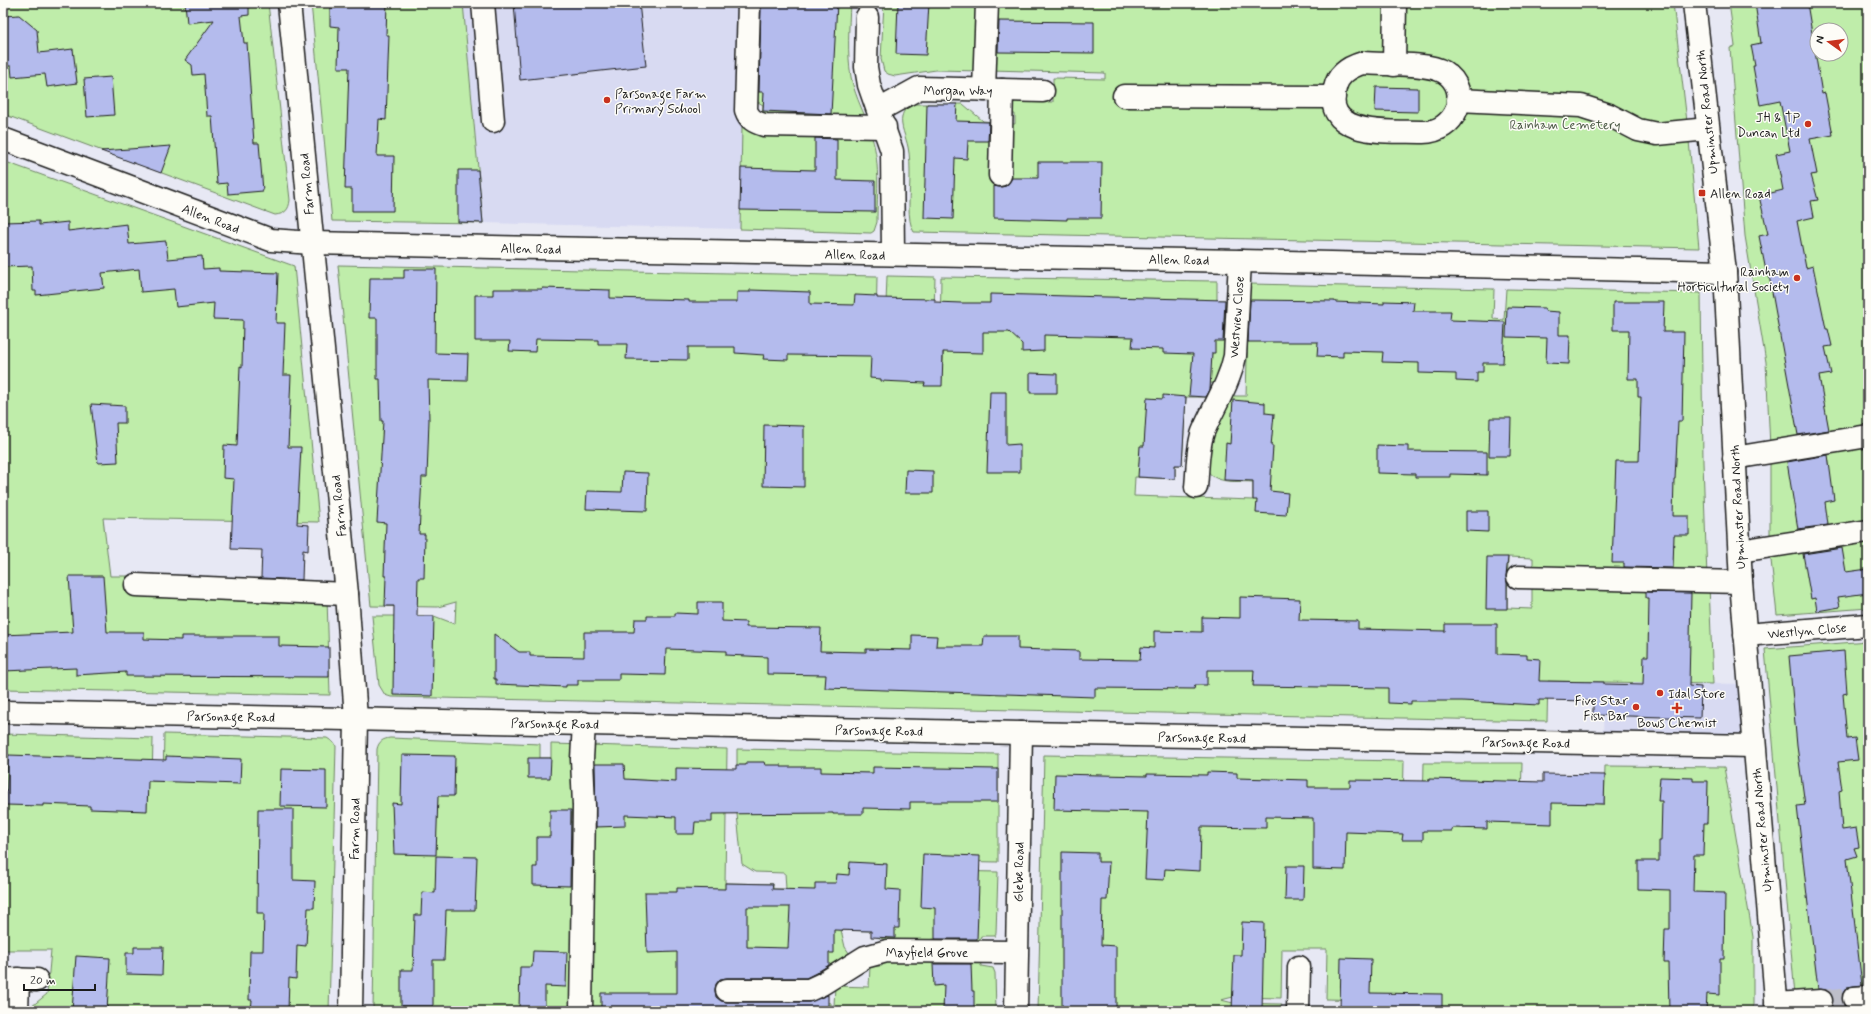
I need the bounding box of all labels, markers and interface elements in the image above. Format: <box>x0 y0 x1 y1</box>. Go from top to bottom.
north arrow <box>1809 22 1849 62</box>
text: N <box>1813 35 1828 45</box>
street label: Upminster Road North <box>1693 49 1722 175</box>
street label: Morgan Way <box>924 83 992 101</box>
place label: Parsonage Farm Primary School <box>615 86 707 118</box>
marker: Parsonage Farm Primary School <box>602 95 612 105</box>
place label: JH & TP Duncan Ltd <box>1737 110 1801 142</box>
park label: Rainham Cemetery <box>1510 117 1620 134</box>
marker: JH & TP Duncan Ltd <box>1803 119 1813 129</box>
street label: Farm Road <box>296 152 319 216</box>
place label: Allen Road <box>1710 186 1771 203</box>
marker: Allen Road <box>1697 188 1707 198</box>
street label: Allen Road <box>179 201 242 238</box>
street label: Allen Road <box>500 240 561 259</box>
street label: Allen Road <box>824 246 885 265</box>
street label: Allen Road <box>1148 251 1209 270</box>
place label: Rainham Horticultural Society <box>1678 264 1789 296</box>
marker: Rainham Horticultural Society <box>1792 273 1802 283</box>
street label: Westview Close <box>1226 275 1249 359</box>
street label: Upminster Road North <box>1727 444 1750 570</box>
street label: Farm Road <box>328 474 351 538</box>
street label: Westlyn Close <box>1767 620 1847 643</box>
place label: Idal Store <box>1668 686 1725 703</box>
marker: Idal Store <box>1655 688 1665 698</box>
place label: Five Star Fish Bar <box>1575 693 1629 725</box>
marker: Five Star Fish Bar <box>1631 702 1641 712</box>
marker: Bows Chemist <box>1672 703 1682 713</box>
street label: Parsonage Road <box>187 708 275 729</box>
street label: Parsonage Road <box>511 715 599 736</box>
place label: Bows Chemist <box>1637 715 1717 732</box>
street label: Parsonage Road <box>835 722 923 743</box>
street label: Parsonage Road <box>1158 729 1246 750</box>
street label: Parsonage Road <box>1482 734 1570 755</box>
street label: Upminster Road North <box>1749 767 1776 893</box>
street label: Farm Road <box>346 798 365 860</box>
street label: Glebe Road <box>1010 842 1029 902</box>
street label: Mayfield Grove <box>886 945 968 962</box>
scale bar <box>24 966 95 992</box>
text: 20 m <box>30 973 56 989</box>

